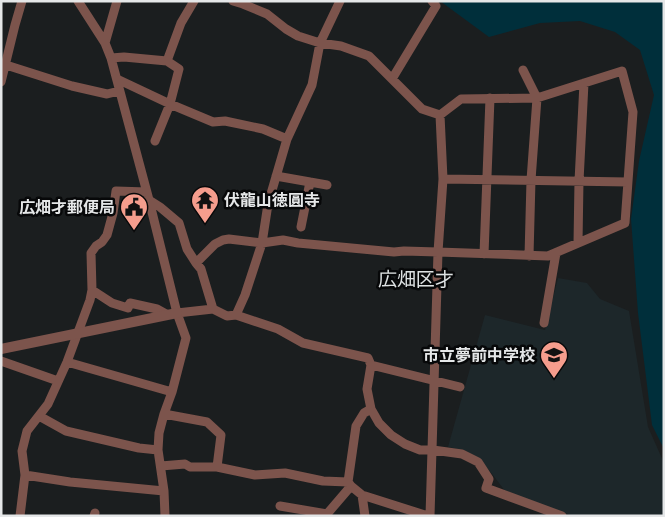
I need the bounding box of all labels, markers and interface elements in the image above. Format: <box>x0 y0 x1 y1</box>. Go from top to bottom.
temple icon: 伏龍山徳圓寺 <box>190 185 220 224</box>
place label: 伏龍山徳圓寺 <box>224 189 320 211</box>
public building icon: 広畑才郵便局 <box>119 192 149 231</box>
place label: 広畑才郵便局 <box>19 196 115 218</box>
district label: 広畑区才 <box>378 266 454 292</box>
school or university icon: 市立夢前中学校 <box>539 340 569 379</box>
place label: 市立夢前中学校 <box>423 344 535 366</box>

